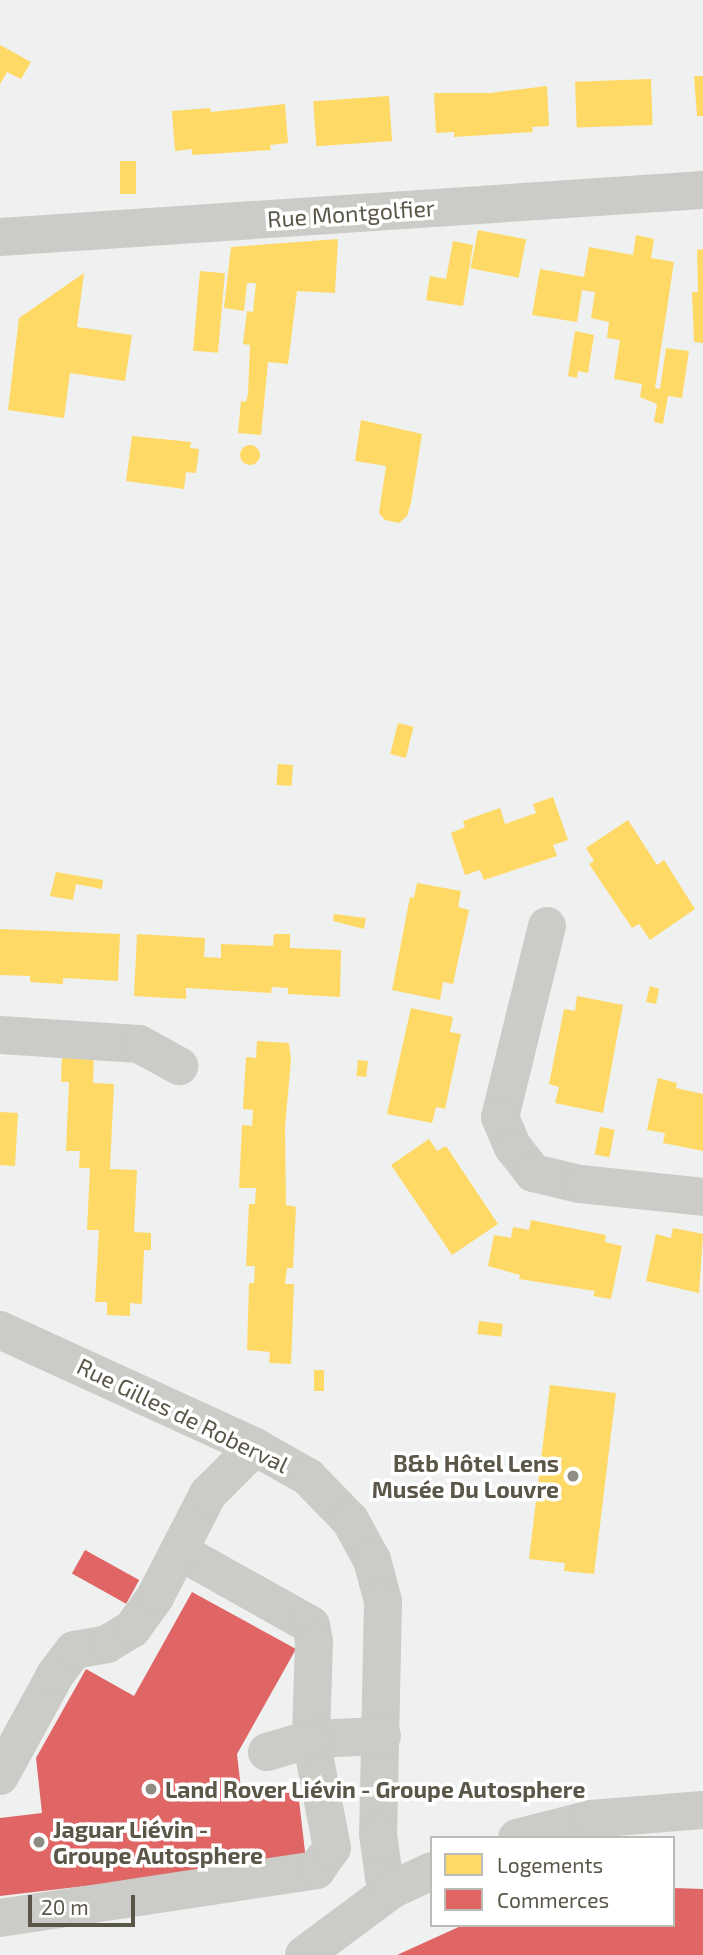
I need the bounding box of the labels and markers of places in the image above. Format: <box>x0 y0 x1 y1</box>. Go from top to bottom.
place label: B&b Hôtel Lens Musée Du Louvre <box>372 1449 559 1503</box>
marker: B&b Hôtel Lens Musée Du Louvre <box>565 1468 581 1484</box>
place label: Land Rover Liévin - Groupe Autosphere <box>165 1775 586 1803</box>
marker: Land Rover Liévin - Groupe Autosphere <box>143 1781 159 1797</box>
place label: Jaguar Liévin - Groupe Autosphere <box>53 1815 264 1869</box>
marker: Jaguar Liévin - Groupe Autosphere <box>31 1834 47 1850</box>

